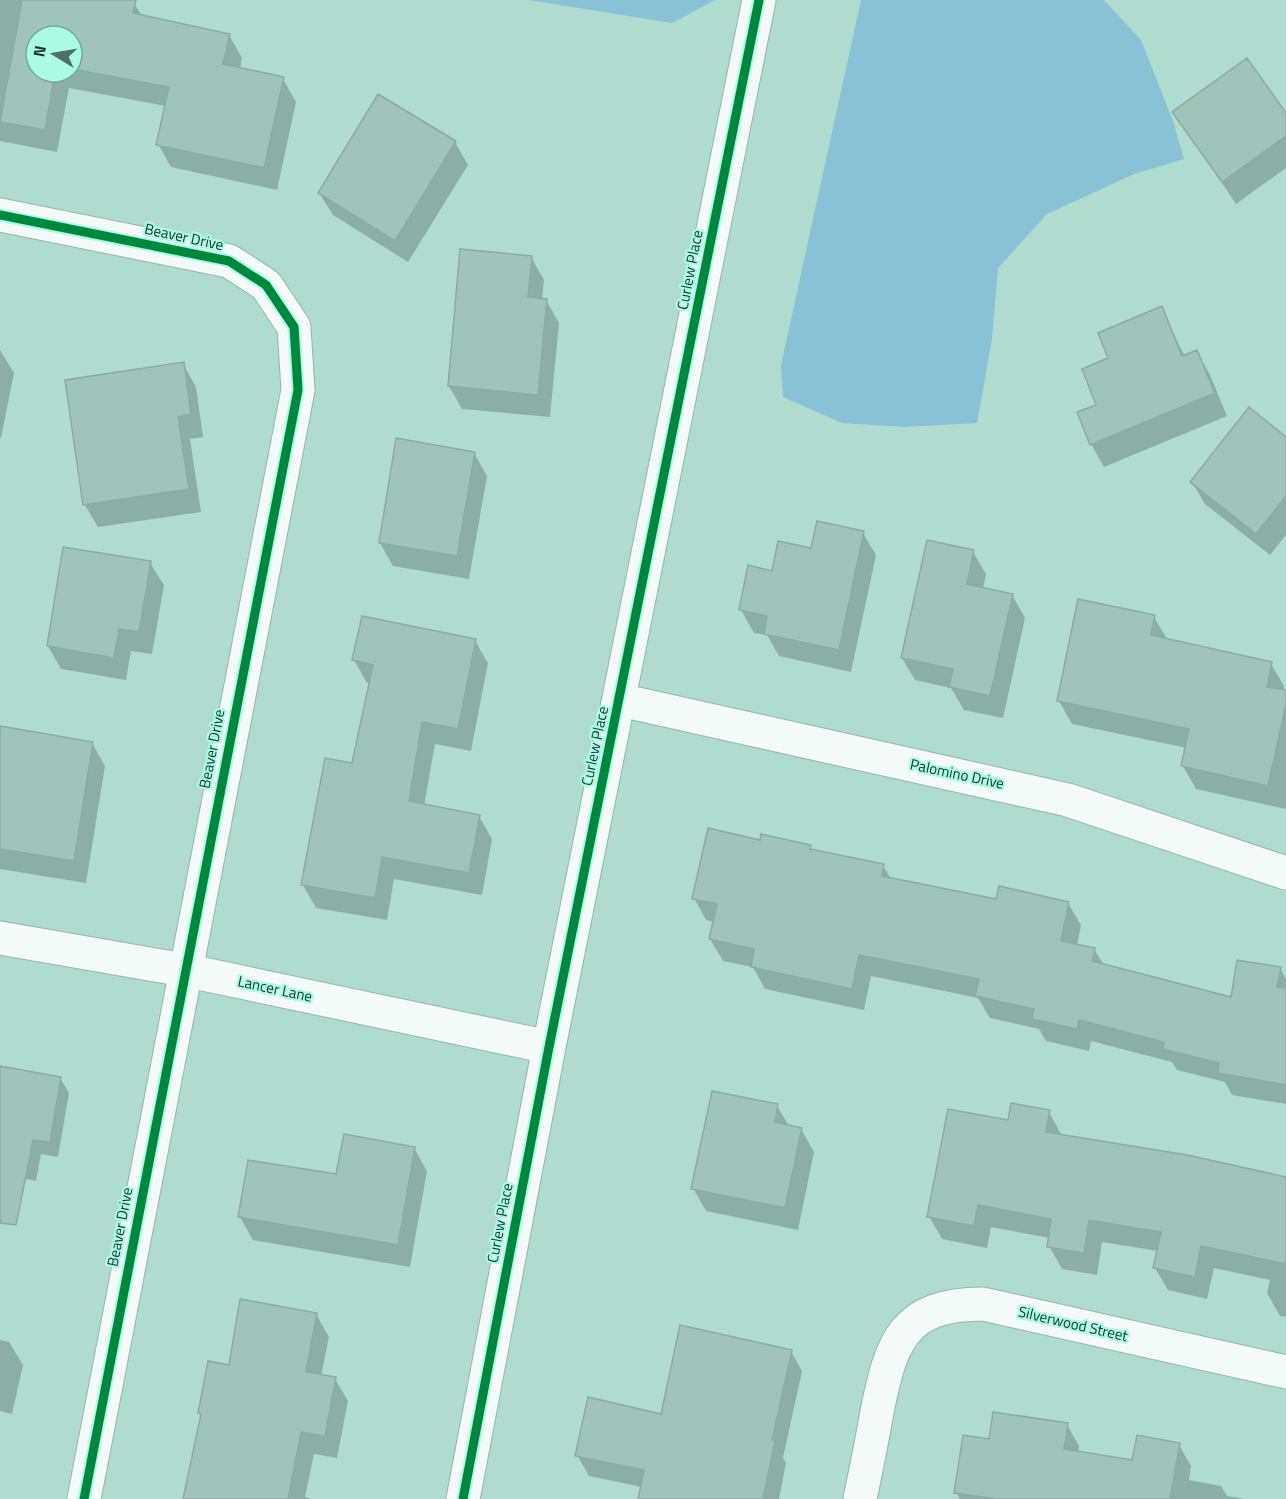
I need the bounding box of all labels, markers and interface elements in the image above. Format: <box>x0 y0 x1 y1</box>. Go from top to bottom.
north arrow <box>24 24 84 84</box>
text: N <box>26 43 52 59</box>
street label: Beaver Drive <box>142 217 226 256</box>
street label: Curlew Place <box>671 228 709 312</box>
street label: Curlew Place <box>575 704 614 788</box>
street label: Beaver Drive <box>193 707 230 790</box>
street label: Palomino Drive <box>908 752 1006 795</box>
street label: Lancer Lane <box>236 969 314 1008</box>
street label: Curlew Place <box>481 1181 519 1265</box>
street label: Beaver Drive <box>101 1185 138 1268</box>
street label: Silverwood Street <box>1016 1300 1131 1347</box>

